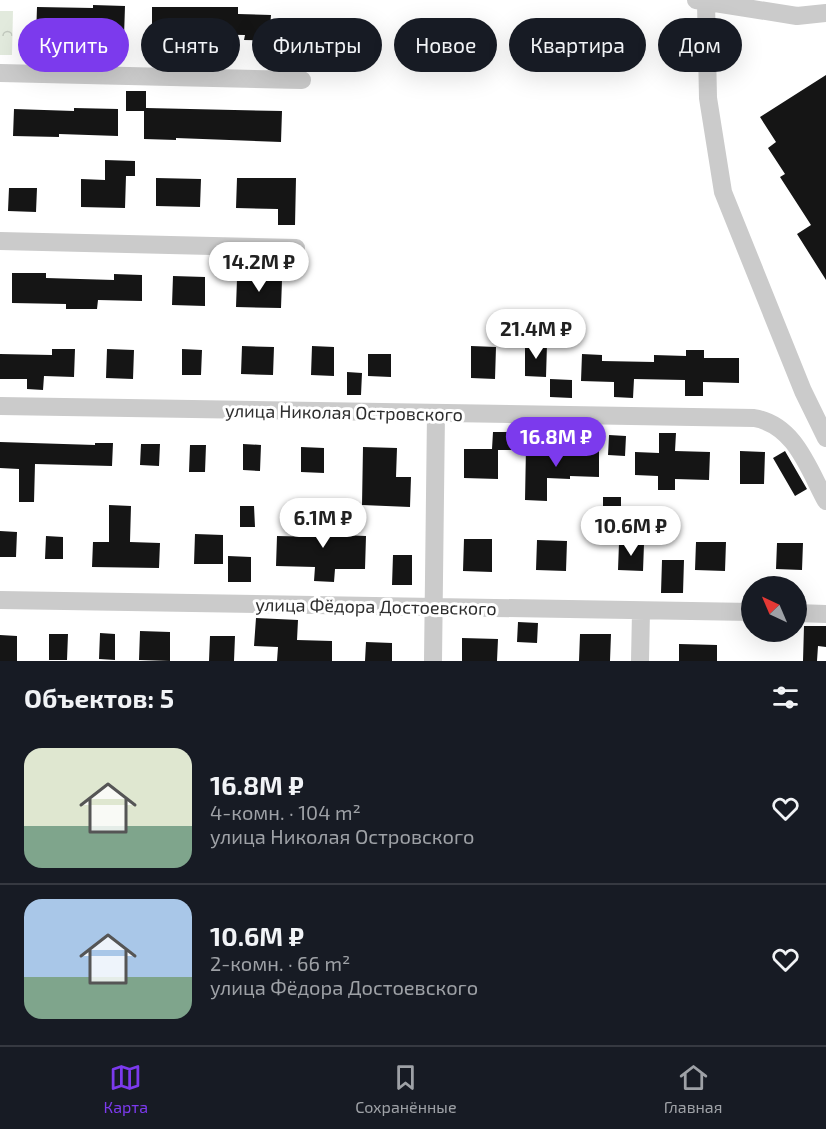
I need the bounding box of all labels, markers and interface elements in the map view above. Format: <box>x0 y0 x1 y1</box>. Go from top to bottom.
chip: Купить <box>18 18 129 72</box>
chip: Снять <box>141 18 240 72</box>
chip: Фильтры <box>252 18 382 72</box>
chip: Новое <box>394 18 497 72</box>
chip: Квартира <box>509 18 646 72</box>
chip: Дом <box>658 18 742 72</box>
pin: 14.2M ₽ <box>204 242 314 293</box>
text: 14.2M ₽ <box>223 249 295 273</box>
pin: 21.4M ₽ <box>481 309 591 360</box>
text: 21.4M ₽ <box>500 316 572 340</box>
street label: улица Николая Островского <box>225 399 463 425</box>
pin: 16.8M ₽ <box>501 417 611 468</box>
text: 16.8M ₽ <box>520 424 592 448</box>
pin: 6.1M ₽ <box>274 498 372 549</box>
text: 6.1M ₽ <box>294 505 352 529</box>
pin: 10.6M ₽ <box>576 506 686 557</box>
text: 10.6M ₽ <box>595 513 667 537</box>
north arrow <box>741 576 807 642</box>
map controls <box>741 576 807 642</box>
street label: улица Фёдора Достоевского <box>255 593 497 619</box>
icon: filters <box>769 681 802 714</box>
text: Объектов: 5 <box>24 682 174 713</box>
text: 16.8M ₽ <box>210 769 304 800</box>
icon: home <box>72 772 144 844</box>
icon: heart <box>769 792 802 825</box>
text: 4-комн. · 104 m² <box>210 800 361 824</box>
text: улица Николая Островского <box>210 824 474 848</box>
text: 10.6M ₽ <box>210 920 304 951</box>
icon: home <box>72 923 144 995</box>
icon: heart <box>769 943 802 976</box>
text: 2-комн. · 66 m² <box>210 951 350 975</box>
text: улица Фёдора Достоевского <box>210 975 478 999</box>
tab: Карта <box>104 1061 148 1116</box>
tab: Сохранённые <box>355 1061 457 1116</box>
tab: Главная <box>664 1061 722 1116</box>

